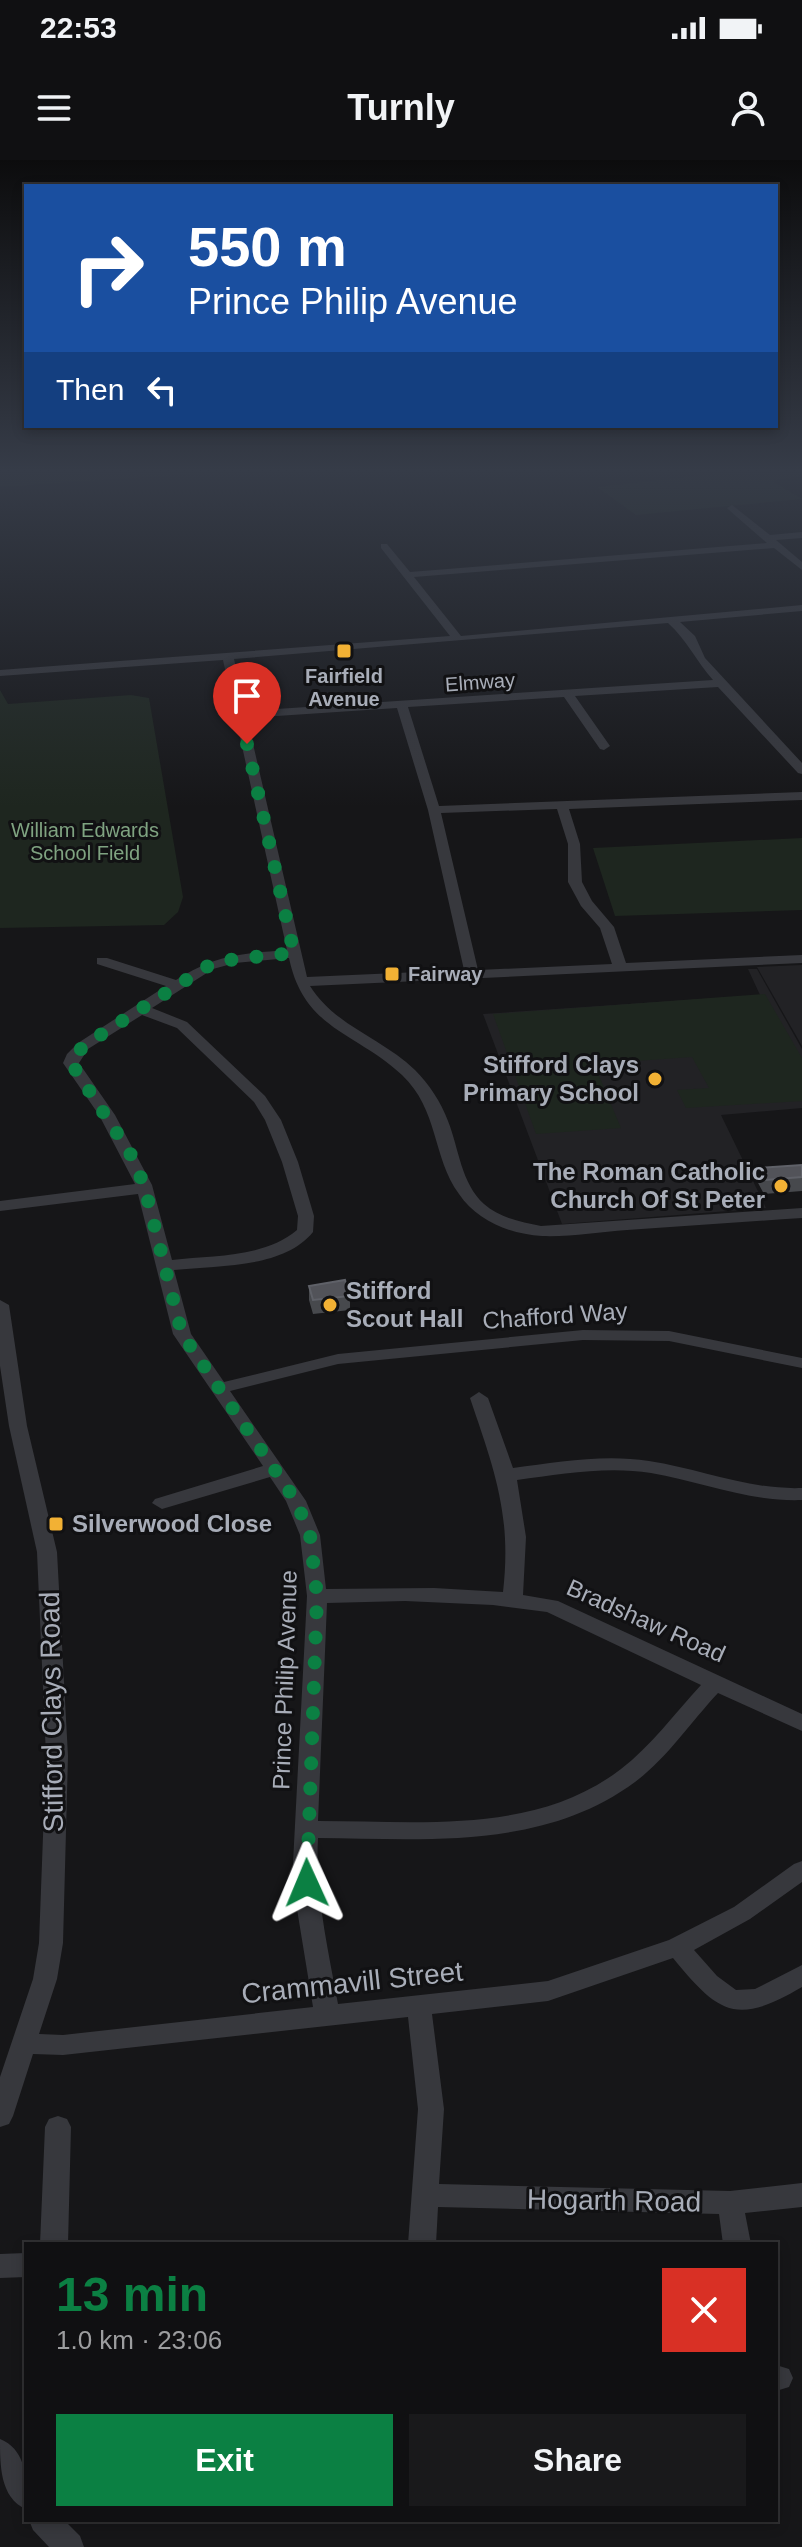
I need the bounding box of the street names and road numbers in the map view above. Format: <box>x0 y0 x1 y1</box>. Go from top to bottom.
street label: Elmway <box>444 669 516 695</box>
street label: Chafford Way <box>481 1297 628 1334</box>
street label: Prince Philip Avenue <box>267 1570 302 1790</box>
street label: Bradshaw Road <box>563 1573 730 1668</box>
street label: Stifford Clays Road <box>34 1591 69 1833</box>
street label: Crammavill Street <box>240 1955 465 2010</box>
street label: Hogarth Road <box>527 2183 701 2218</box>

